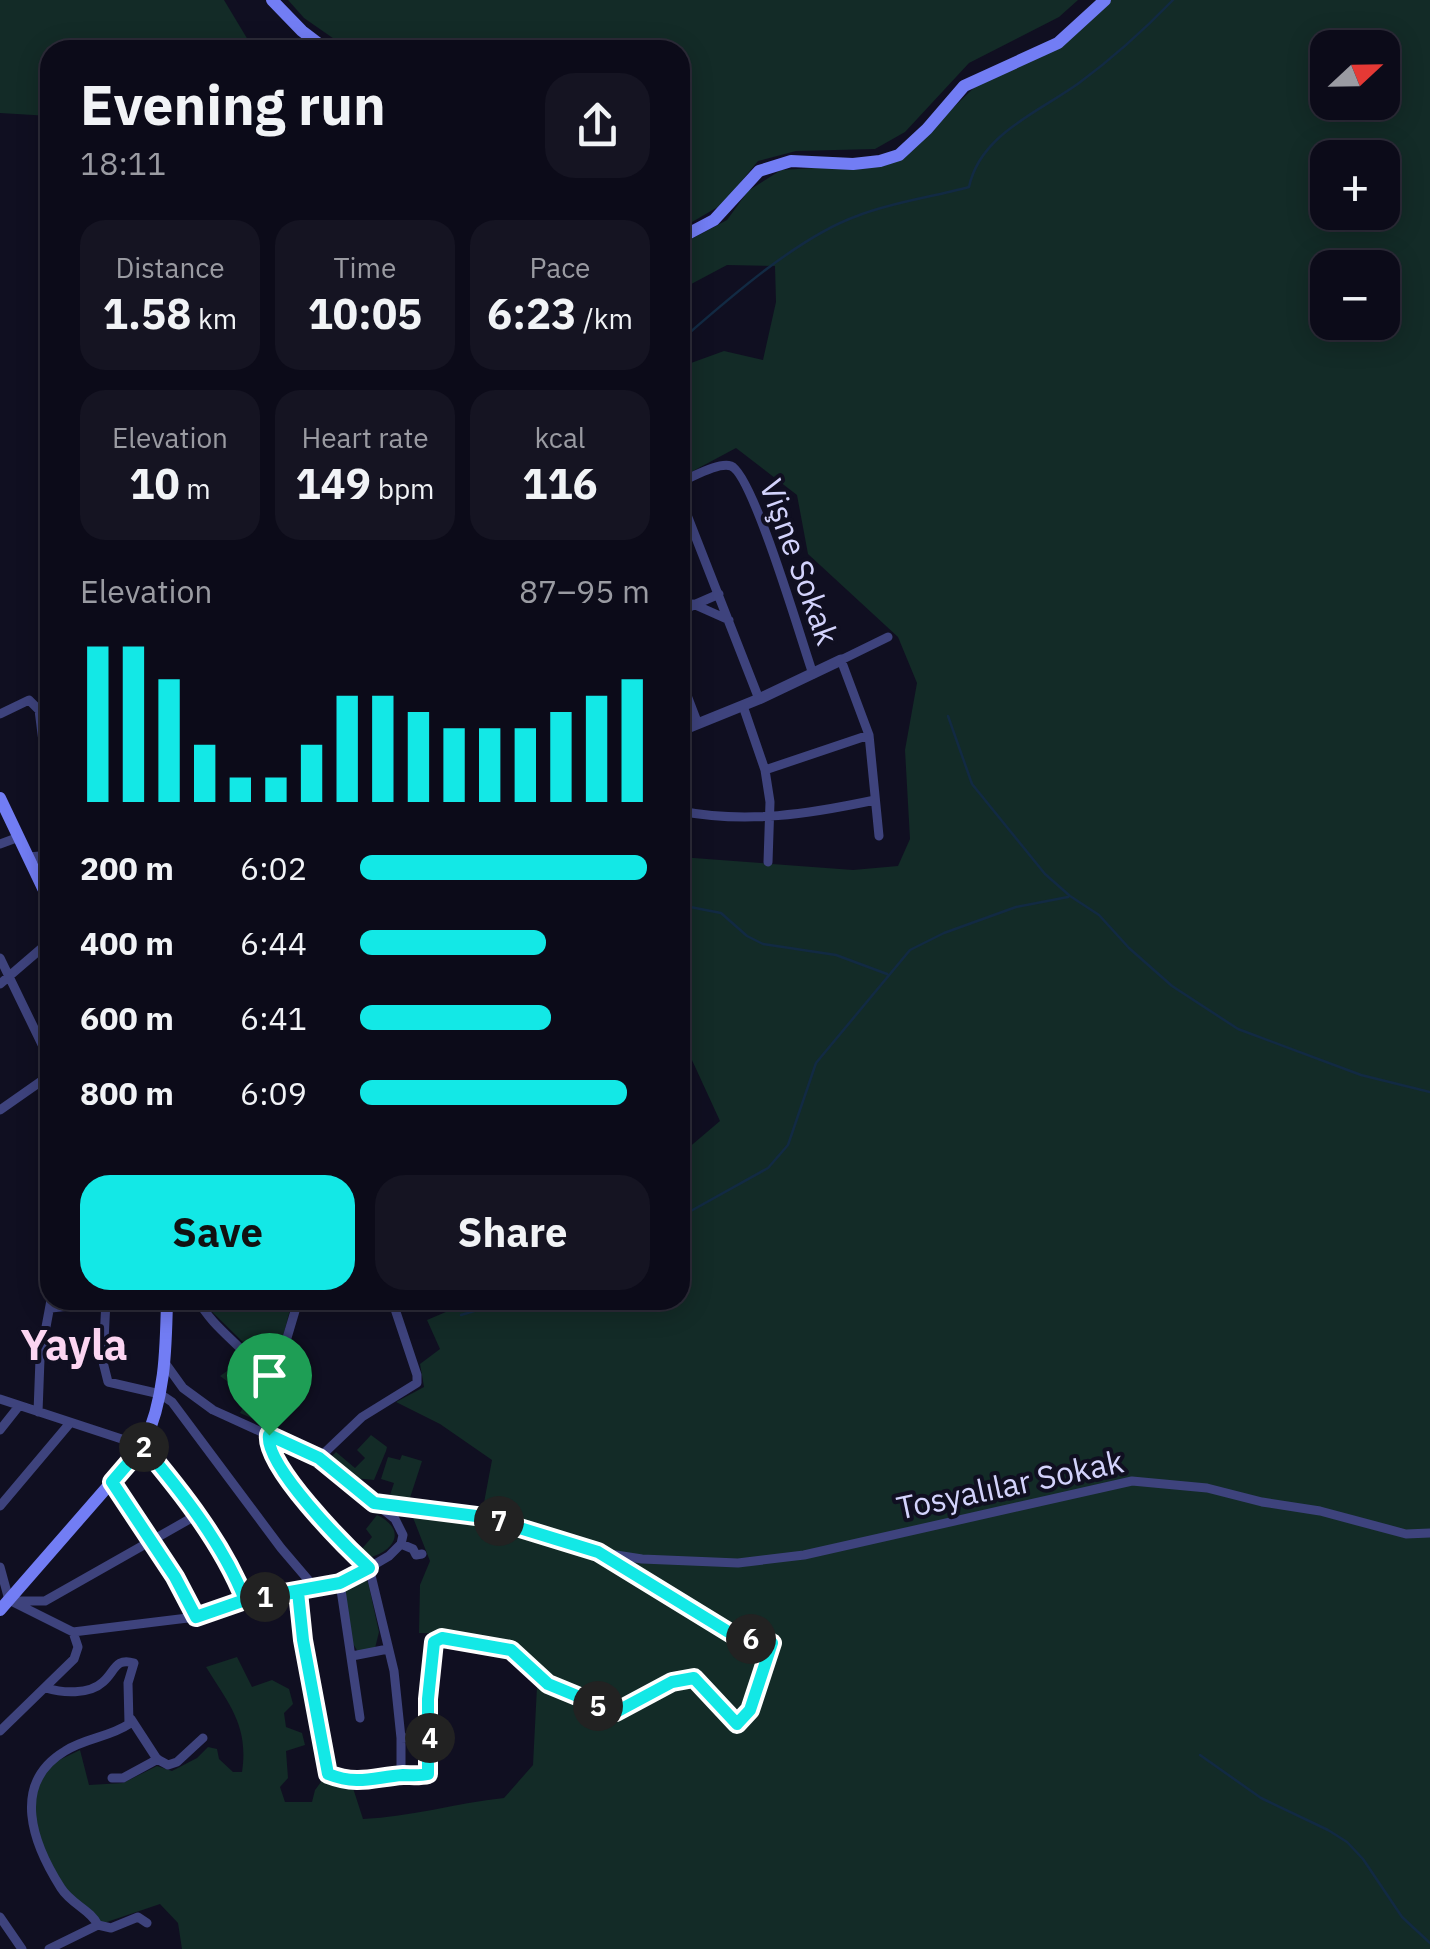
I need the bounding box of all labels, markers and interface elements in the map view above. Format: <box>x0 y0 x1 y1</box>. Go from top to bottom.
north arrow <box>1310 30 1400 120</box>
map controls <box>1310 30 1400 340</box>
text: Evening run <box>80 69 386 140</box>
button: share <box>545 73 650 178</box>
button: + <box>1310 140 1400 230</box>
text: 18:11 <box>80 142 166 184</box>
text: Distance <box>115 249 225 286</box>
text: Time <box>334 249 396 286</box>
text: Pace <box>530 249 590 286</box>
button: − <box>1310 250 1400 340</box>
text: 1.58 <box>103 286 191 341</box>
text: 10:05 <box>308 286 422 341</box>
text: 6:23 <box>487 286 576 341</box>
text: km <box>191 300 237 337</box>
text: /km <box>576 300 633 337</box>
text: Elevation <box>112 419 228 456</box>
text: Heart rate <box>301 419 429 456</box>
text: kcal <box>535 419 585 456</box>
text: 10 <box>129 456 180 511</box>
text: 149 <box>295 456 371 511</box>
text: 116 <box>522 456 598 511</box>
text: m <box>180 470 211 507</box>
text: bpm <box>371 470 435 507</box>
street label: Vişne Sokak <box>751 473 849 650</box>
text: Elevation <box>80 570 213 612</box>
text: 87–95 m <box>519 570 650 612</box>
text: 200 m <box>80 847 174 889</box>
text: 6:02 <box>240 847 307 889</box>
text: 400 m <box>80 922 174 964</box>
text: 6:44 <box>240 922 307 964</box>
text: 600 m <box>80 997 174 1039</box>
text: 6:41 <box>240 997 307 1039</box>
text: 800 m <box>80 1072 174 1114</box>
text: 6:09 <box>240 1072 307 1114</box>
button: Save <box>80 1175 355 1290</box>
button: Share <box>375 1175 650 1290</box>
district label: Yayla <box>20 1317 128 1372</box>
pin <box>227 1333 312 1436</box>
icon: arrive <box>242 1348 297 1403</box>
pin: 2 <box>119 1422 169 1472</box>
text: 2 <box>136 1428 152 1465</box>
street label: Tosyalılar Sokak <box>893 1439 1127 1529</box>
pin: 7 <box>474 1496 524 1546</box>
text: 7 <box>491 1502 507 1539</box>
pin: 1 <box>240 1572 290 1622</box>
text: 1 <box>257 1578 273 1615</box>
pin: 6 <box>726 1614 776 1664</box>
text: 6 <box>743 1620 759 1657</box>
pin: 5 <box>573 1681 623 1731</box>
text: 5 <box>590 1687 606 1724</box>
pin: 4 <box>405 1713 455 1763</box>
text: 4 <box>422 1719 438 1756</box>

